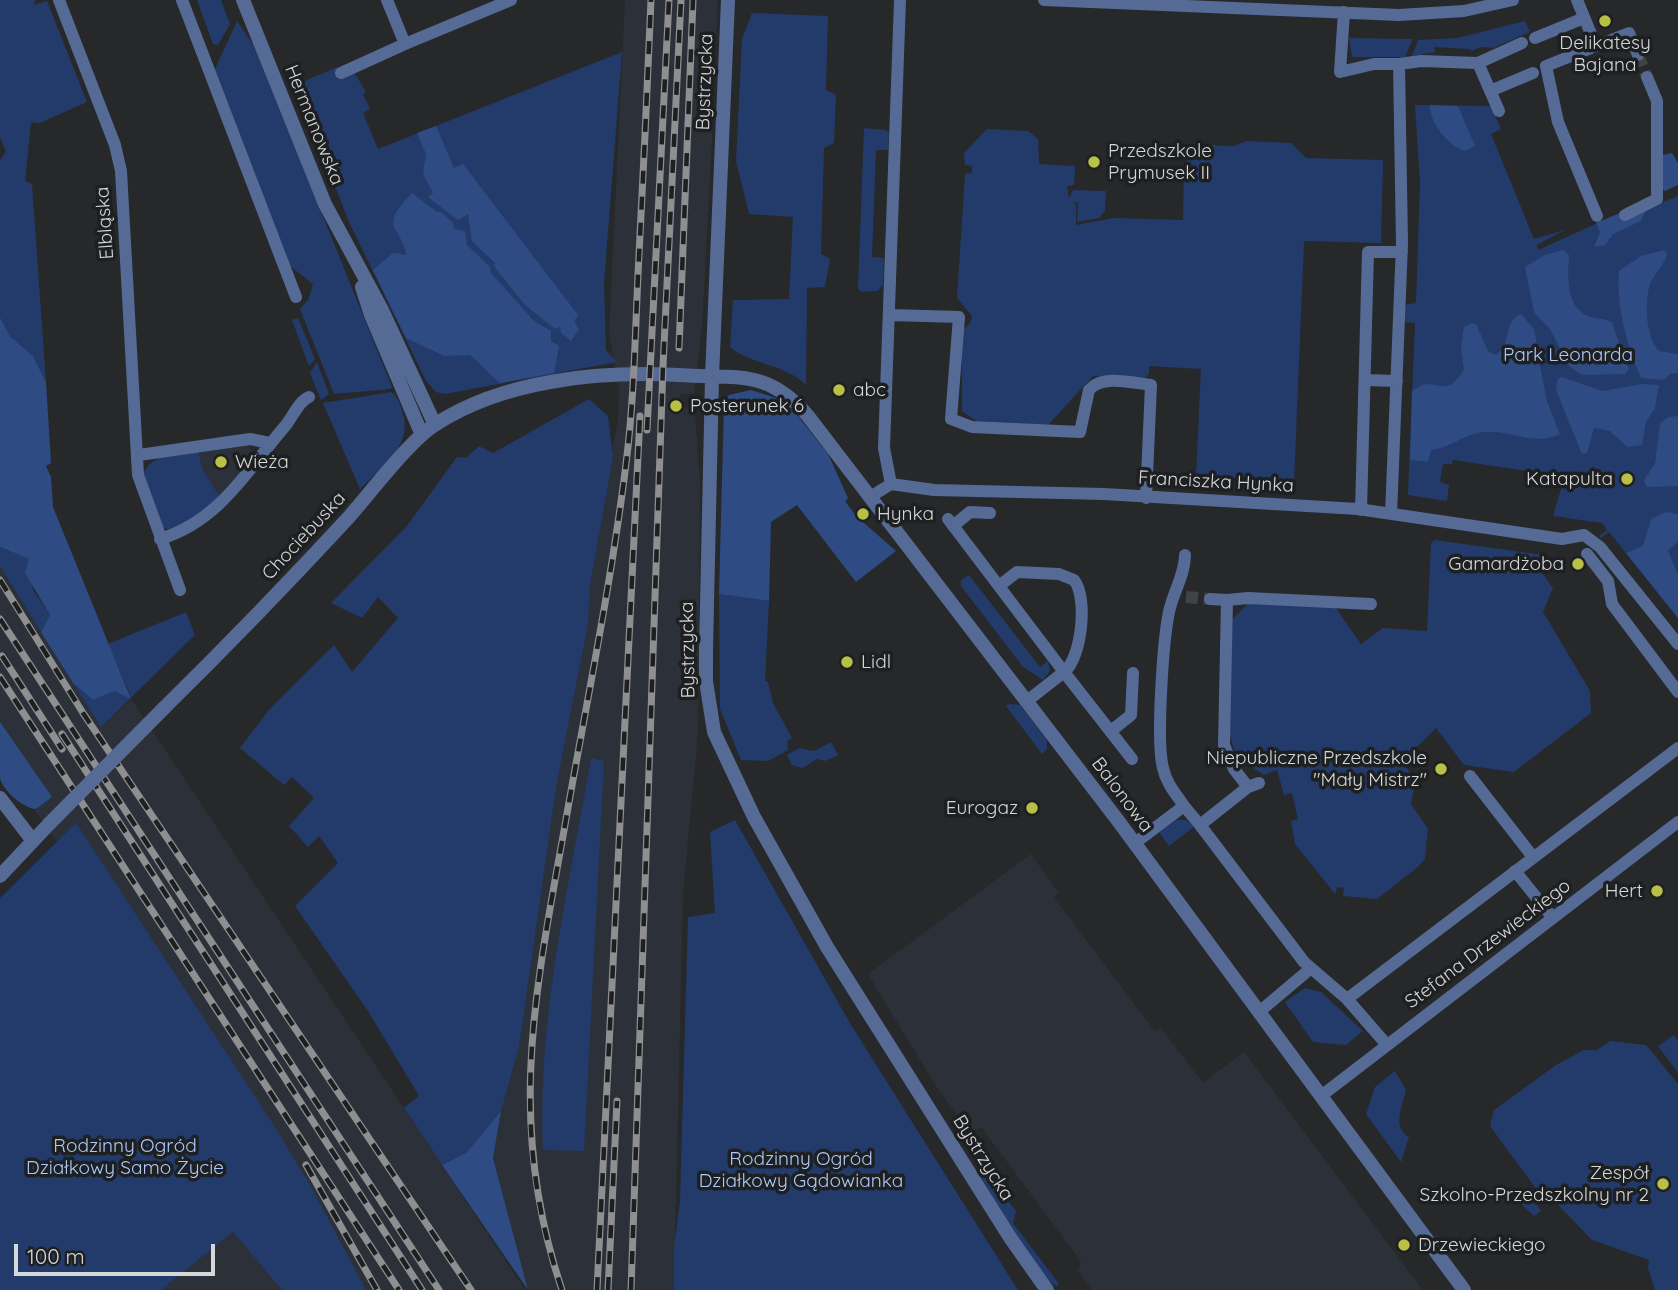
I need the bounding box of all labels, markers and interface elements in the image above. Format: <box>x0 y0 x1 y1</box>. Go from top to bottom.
marker: Delikatesy Bajana <box>1597 13 1613 29</box>
place label: Delikatesy Bajana <box>1559 32 1651 76</box>
street label: Bystrzycka <box>692 33 718 131</box>
street label: Hermanowska <box>280 62 348 188</box>
place label: Przedszkole Prymusek II <box>1108 140 1212 184</box>
marker: Przedszkole Prymusek II <box>1086 154 1102 170</box>
street label: Elbląska <box>91 186 119 260</box>
park label: Park Leonarda <box>1503 344 1633 366</box>
place label: abc <box>853 379 886 401</box>
marker: abc <box>831 382 847 398</box>
place label: Posterunek 6 <box>690 395 804 417</box>
marker: Posterunek 6 <box>668 398 684 414</box>
place label: Wieża <box>235 451 289 473</box>
marker: Wieża <box>213 454 229 470</box>
street label: Franciszka Hynka <box>1138 467 1294 497</box>
place label: Katapulta <box>1526 468 1613 490</box>
marker: Katapulta <box>1619 471 1635 487</box>
street label: Chociebuska <box>257 487 351 585</box>
place label: Hynka <box>877 503 934 525</box>
marker: Hynka <box>855 506 871 522</box>
place label: Gamardżoba <box>1448 553 1564 575</box>
marker: Gamardżoba <box>1570 556 1586 572</box>
street label: Bystrzycka <box>676 601 700 699</box>
place label: Lidl <box>861 651 891 673</box>
marker: Lidl <box>839 654 855 670</box>
place label: Niepubliczne Przedszkole "Mały Mistrz" <box>1206 747 1427 791</box>
street label: Balonowa <box>1086 753 1158 837</box>
marker: Niepubliczne Przedszkole "Mały Mistrz" <box>1433 761 1449 777</box>
place label: Eurogaz <box>946 797 1018 819</box>
marker: Eurogaz <box>1024 800 1040 816</box>
street label: Stefana Drzewieckiego <box>1401 874 1575 1014</box>
place label: Hert <box>1605 880 1643 902</box>
marker: Hert <box>1649 883 1665 899</box>
street label: Bystrzycka <box>948 1111 1018 1205</box>
park label: Rodzinny Ogród Działkowy Samo Życie <box>26 1135 224 1179</box>
park label: Rodzinny Ogród Działkowy Gądowianka <box>699 1148 903 1192</box>
place label: Zespół Szkolno-Przedszkolny nr 2 <box>1419 1162 1649 1206</box>
marker: Zespół Szkolno-Przedszkolny nr 2 <box>1655 1176 1671 1192</box>
scale bar <box>18 1230 219 1274</box>
place label: Drzewieckiego <box>1418 1234 1545 1256</box>
marker: Drzewieckiego <box>1396 1237 1412 1253</box>
text: 100 m <box>27 1243 85 1269</box>

